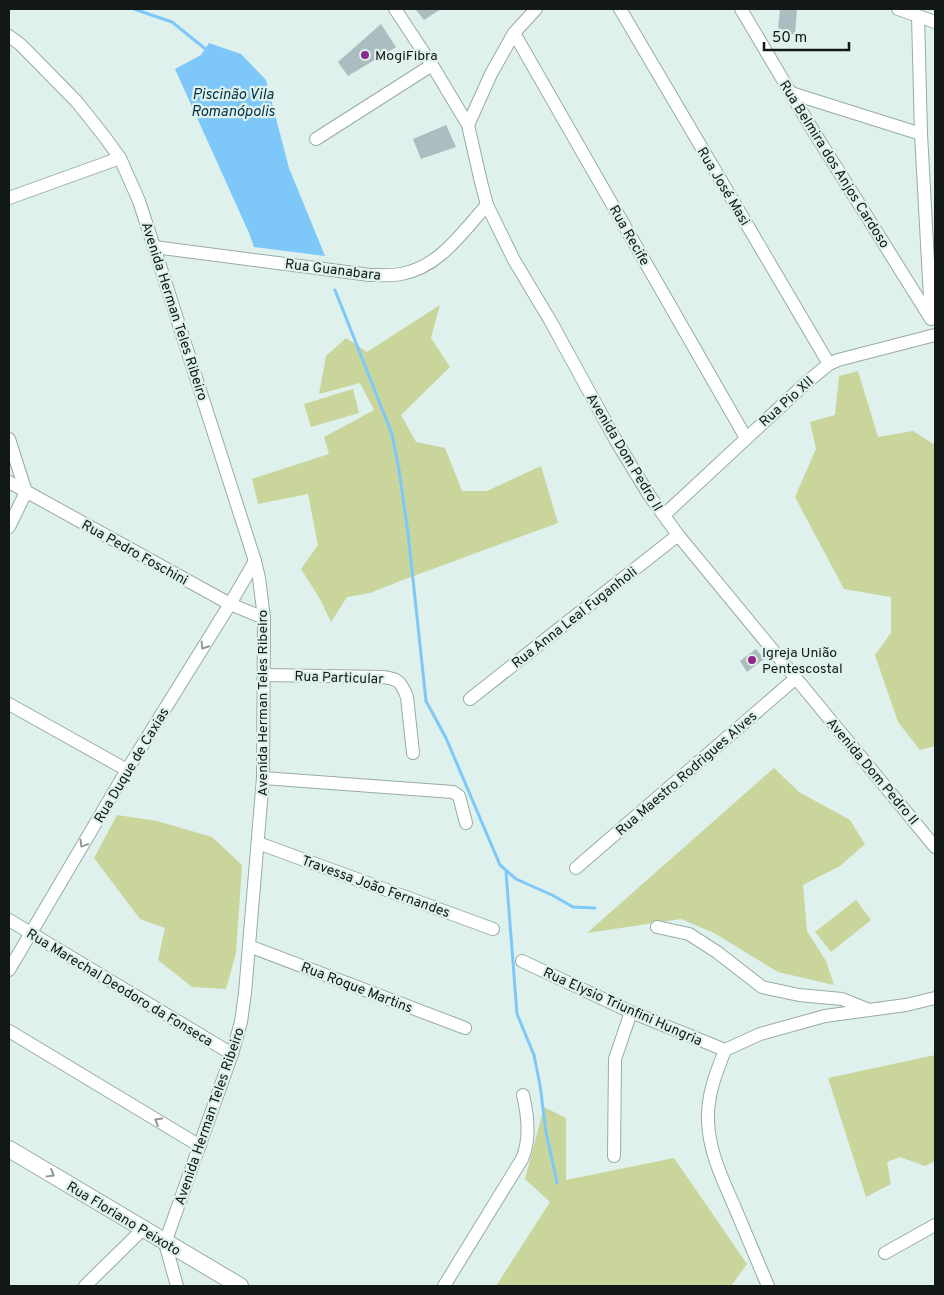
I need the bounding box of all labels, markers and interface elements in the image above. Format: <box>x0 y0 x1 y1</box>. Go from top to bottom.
scale bar <box>764 20 849 52</box>
text: 50 m <box>772 29 807 48</box>
place label: MogiFibra <box>375 48 438 65</box>
marker: MogiFibra <box>359 49 371 61</box>
street label: Rua Belmira dos Anjos Cardoso <box>775 78 893 252</box>
water label: Piscinão Vila Romanópolis <box>191 86 275 122</box>
street label: Rua José Masi <box>693 144 753 229</box>
street label: Rua Recife <box>605 203 653 269</box>
street label: Avenida Herman Teles Ribeiro <box>137 220 211 403</box>
street label: Rua Guanabara <box>284 256 382 285</box>
street label: Rua Pio XII <box>756 373 818 431</box>
street label: Avenida Dom Pedro II <box>582 391 666 515</box>
street label: Rua Pedro Foschini <box>78 517 191 590</box>
street label: Rua Anna Leal Fuganholi <box>509 564 641 672</box>
street label: Avenida Herman Teles Ribeiro <box>255 609 272 796</box>
one-way arrow <box>201 640 211 649</box>
place label: Igreja União Pentescostal <box>762 645 843 678</box>
marker: Igreja União Pentescostal <box>746 654 758 666</box>
street label: Rua Particular <box>294 668 384 689</box>
street label: Rua Duque de Caxias <box>91 705 173 827</box>
street label: Rua Maestro Rodrigues Alves <box>613 708 761 840</box>
street label: Avenida Dom Pedro II <box>822 715 922 829</box>
one-way arrow <box>79 838 89 847</box>
street label: Travessa João Fernandes <box>299 853 452 922</box>
street label: Rua Marechal Deodoro da Fonseca <box>23 926 216 1051</box>
street label: Rua Roque Martins <box>298 959 415 1018</box>
street label: Rua Elysio Triunfini Hungria <box>540 965 705 1050</box>
street label: Avenida Herman Teles Ribeiro <box>172 1025 249 1208</box>
one-way arrow <box>155 1117 164 1127</box>
one-way arrow <box>45 1167 54 1177</box>
street label: Rua Floriano Peixoto <box>63 1178 184 1260</box>

